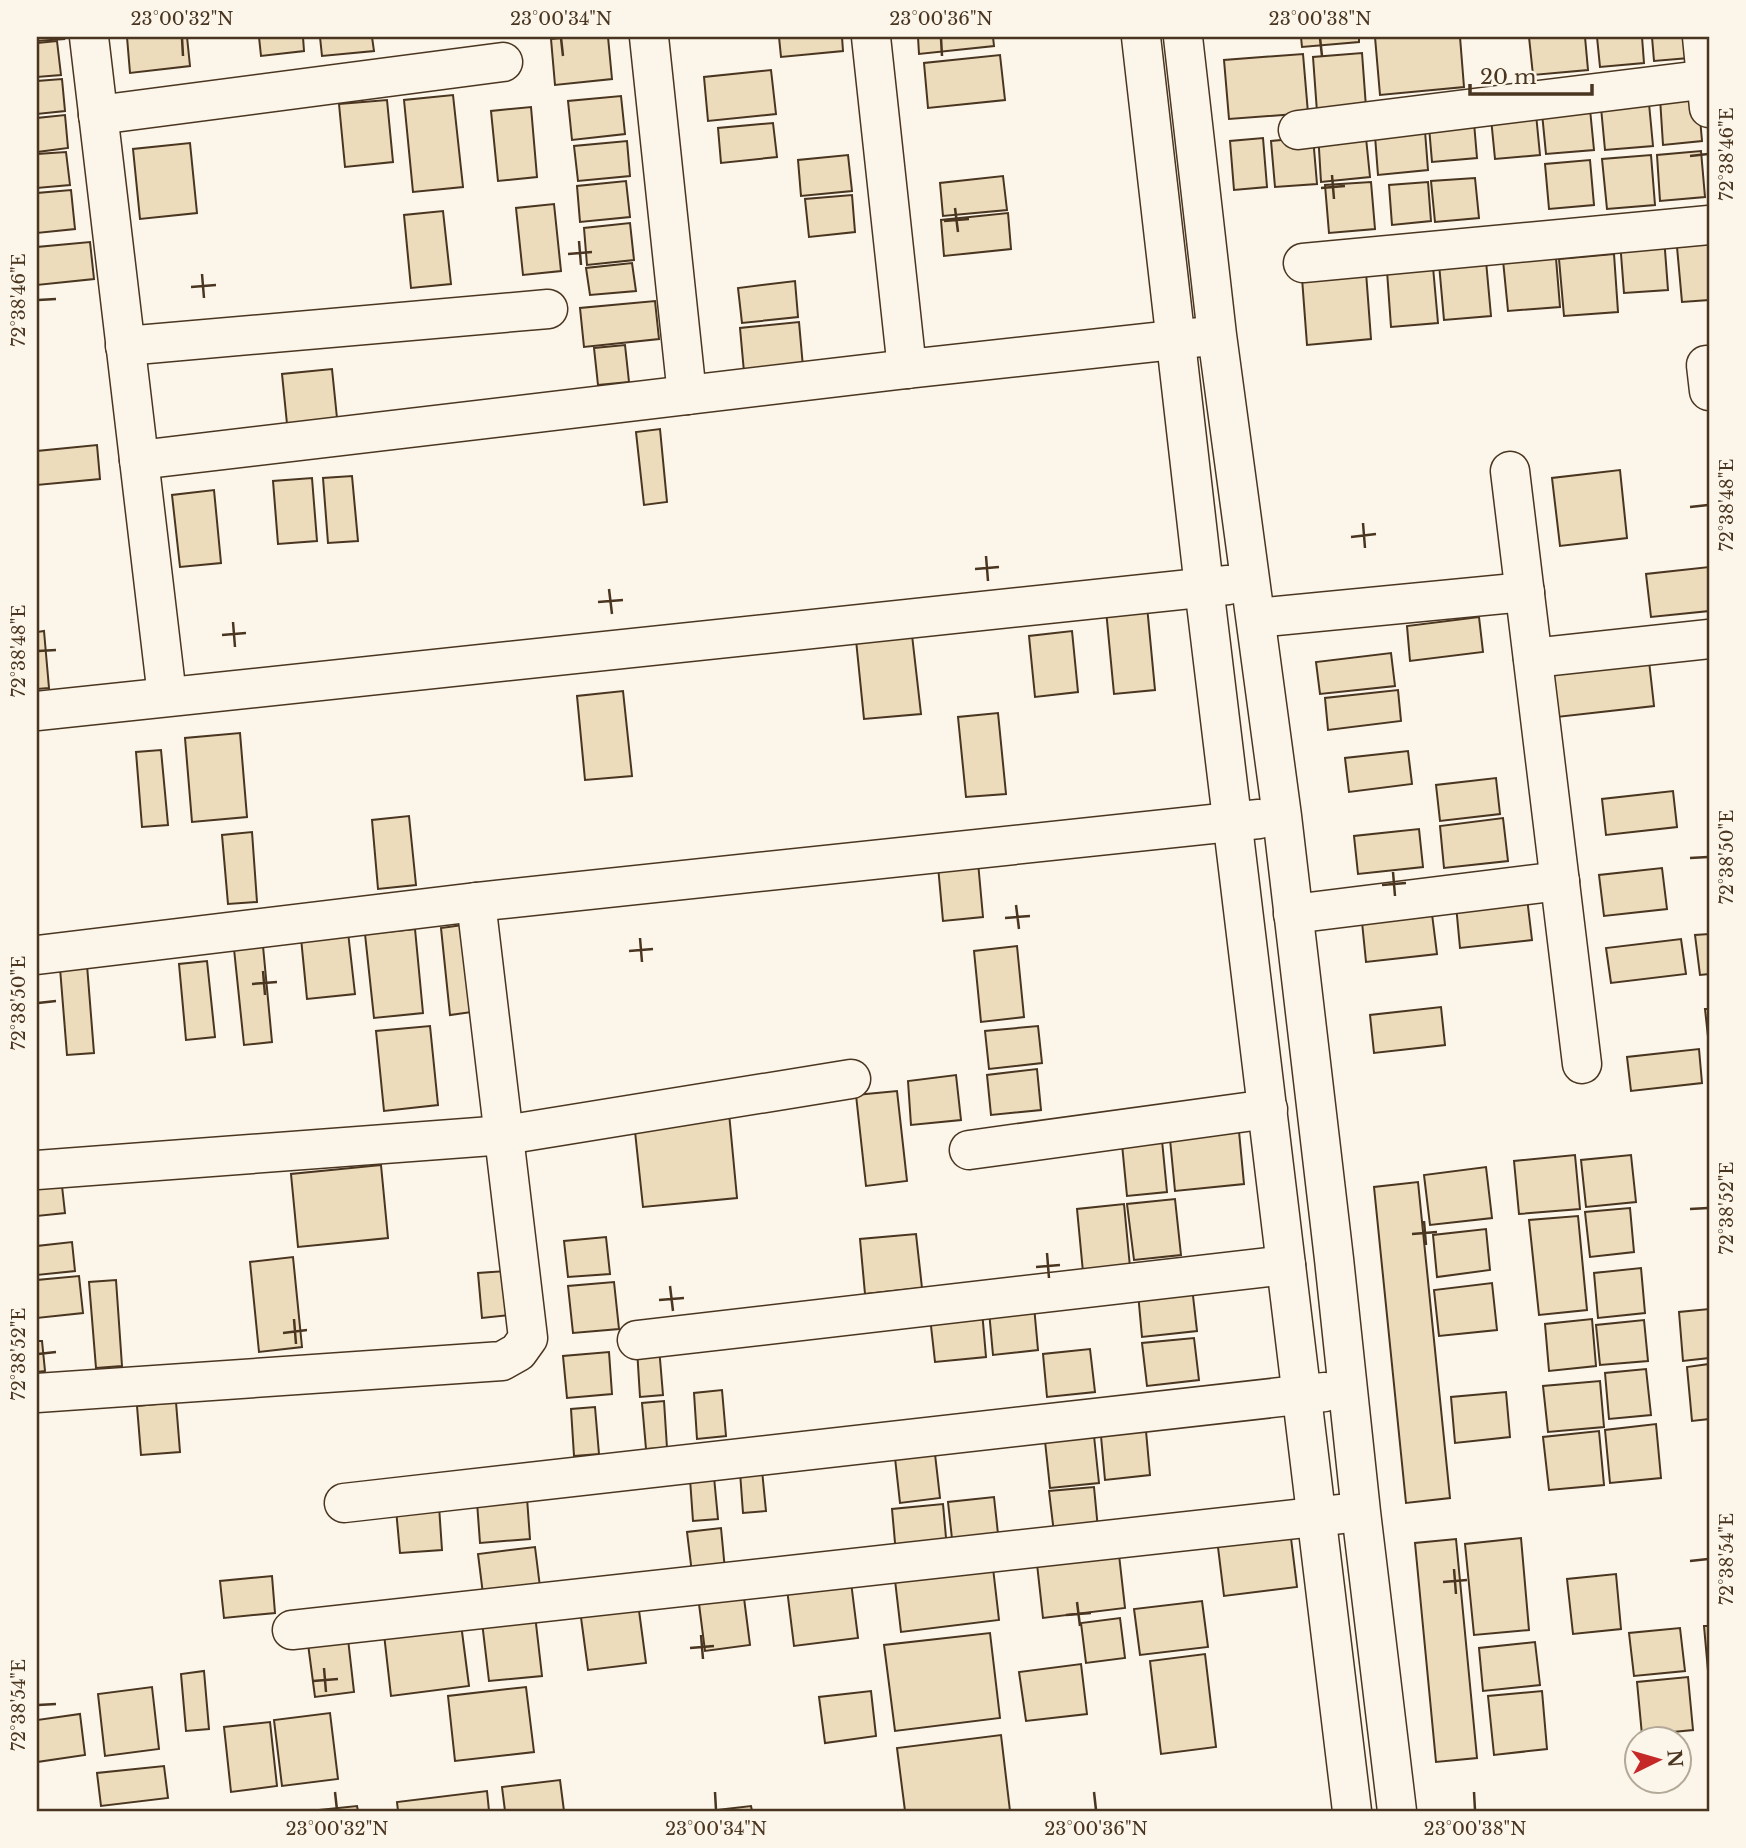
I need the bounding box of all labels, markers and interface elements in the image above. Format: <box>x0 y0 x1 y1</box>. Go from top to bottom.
text: 23°00'32"N <box>131 8 234 30</box>
text: 23°00'34"N <box>510 8 612 30</box>
text: 23°00'36"N <box>889 8 993 30</box>
text: 23°00'38"N <box>1269 8 1371 30</box>
scale bar <box>1470 52 1592 96</box>
text: 20 m <box>1480 64 1537 90</box>
text: 72°38'46"E <box>1716 107 1738 201</box>
text: 72°38'46"E <box>8 253 30 347</box>
text: 72°38'48"E <box>1716 459 1738 551</box>
text: 72°38'48"E <box>8 605 30 697</box>
text: 72°38'50"E <box>1716 810 1738 904</box>
text: 72°38'50"E <box>8 956 30 1050</box>
text: 72°38'52"E <box>1716 1162 1738 1254</box>
text: 72°38'52"E <box>8 1308 30 1400</box>
text: 72°38'54"E <box>1716 1513 1738 1605</box>
text: 72°38'54"E <box>8 1659 30 1751</box>
north arrow <box>1624 1726 1694 1796</box>
text: N <box>1662 1749 1687 1769</box>
text: 23°00'32"N <box>286 1818 389 1840</box>
text: 23°00'34"N <box>665 1818 767 1840</box>
text: 23°00'36"N <box>1044 1818 1148 1840</box>
text: 23°00'38"N <box>1424 1818 1526 1840</box>

